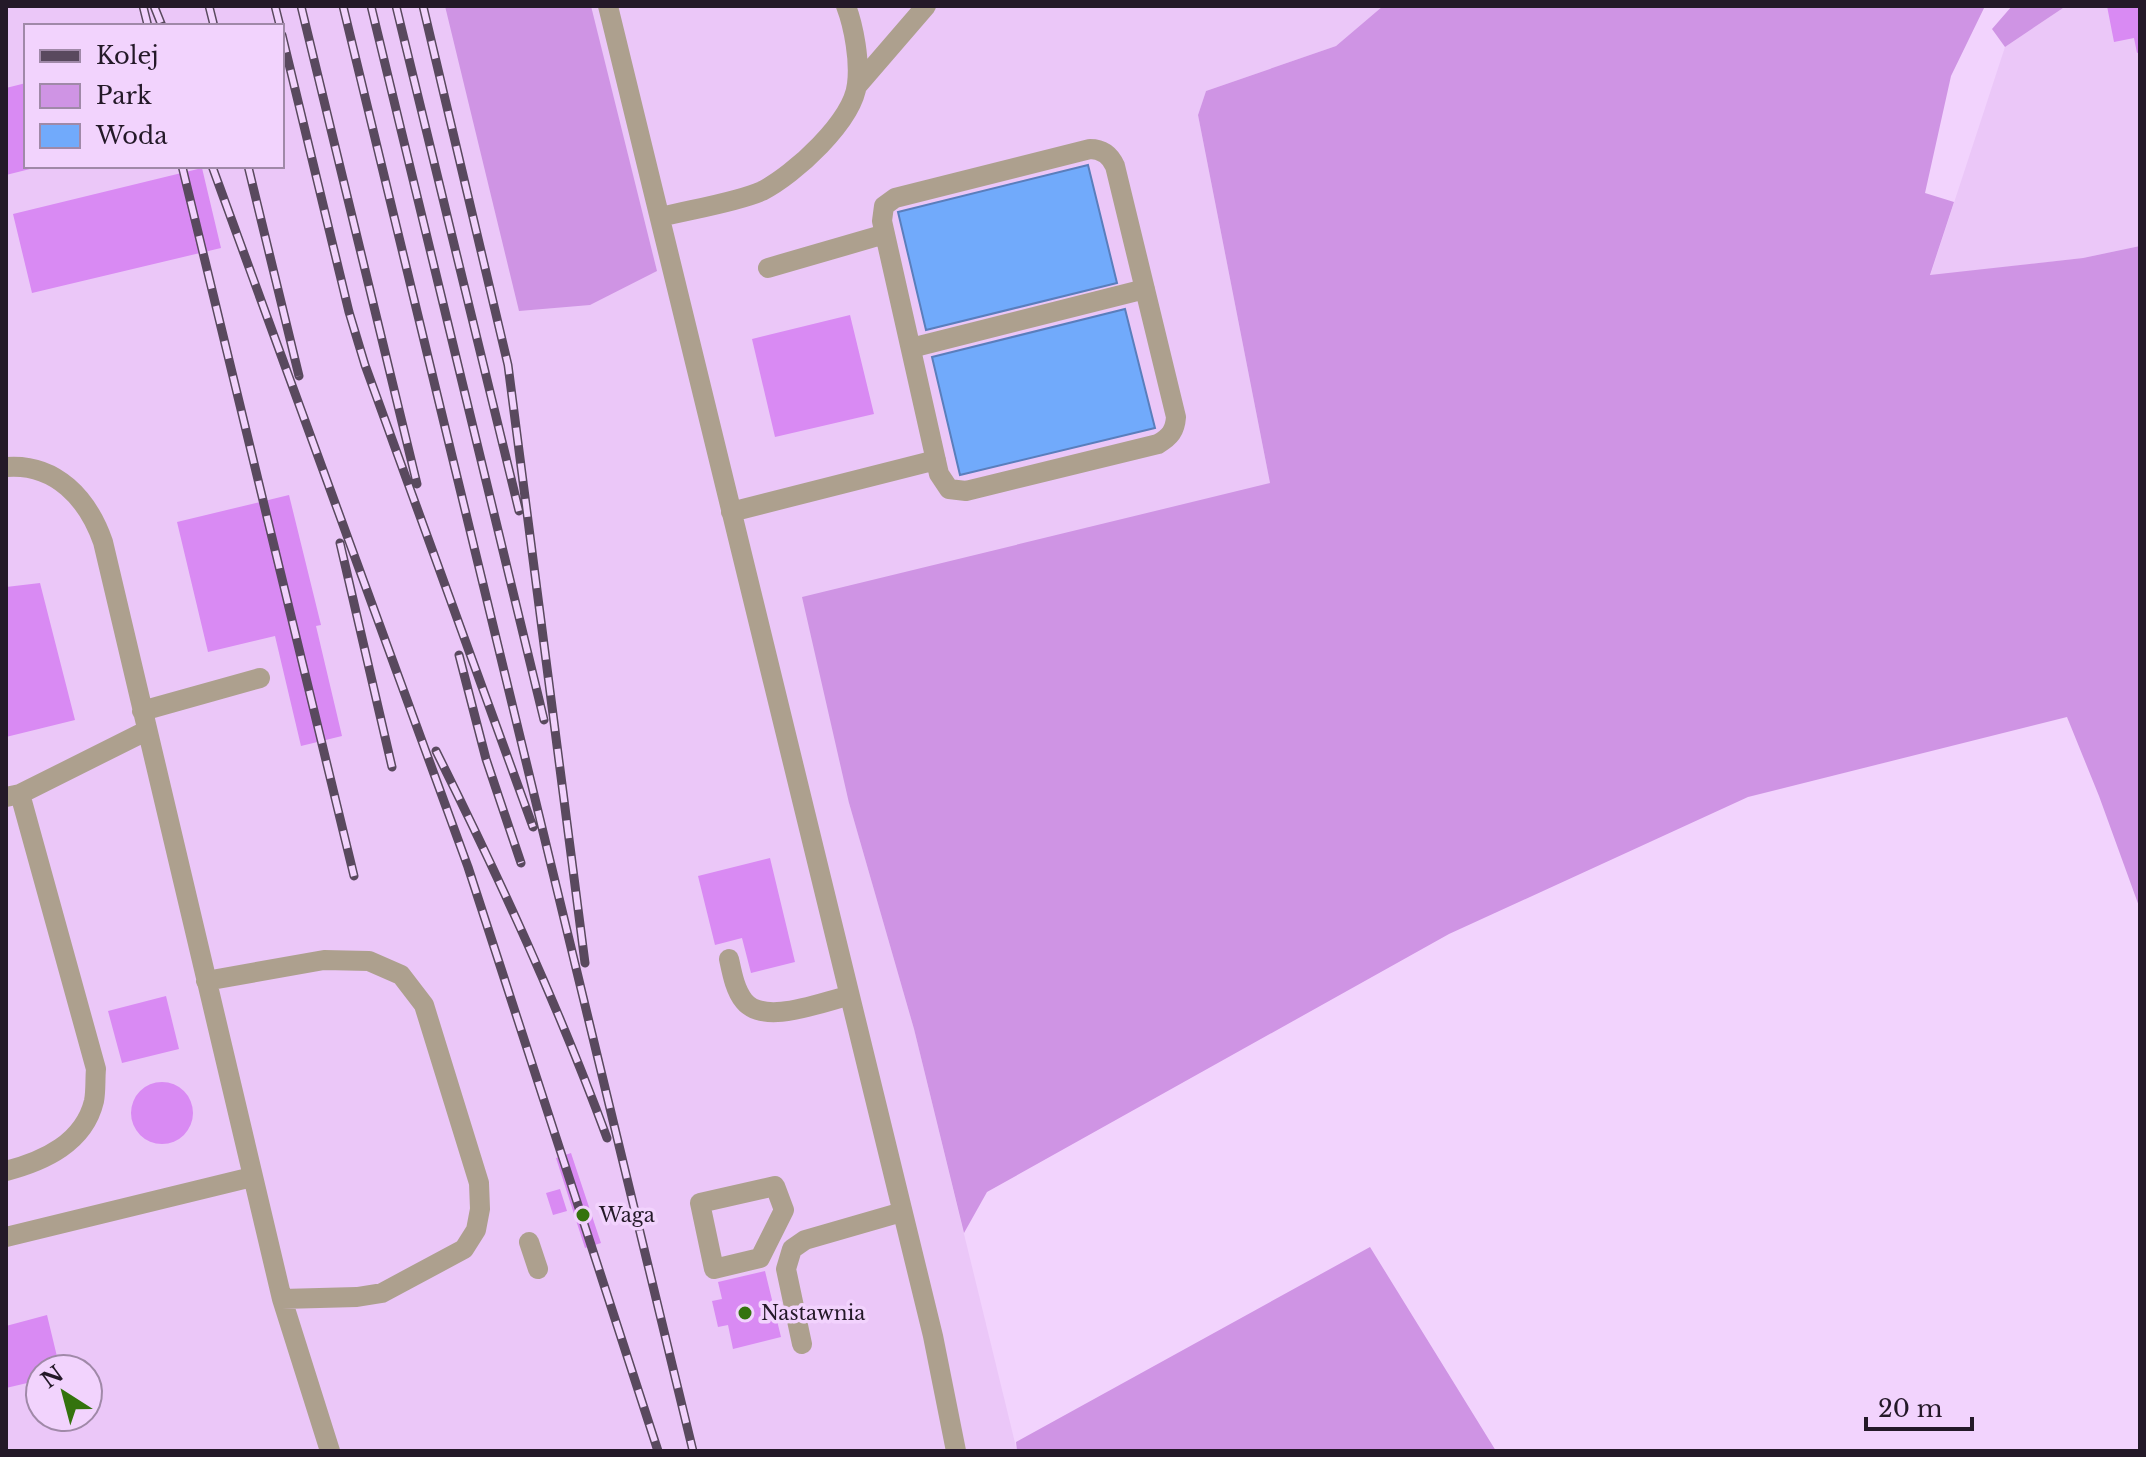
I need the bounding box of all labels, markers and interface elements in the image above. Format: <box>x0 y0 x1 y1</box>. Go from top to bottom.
legend <box>24 24 284 168</box>
text: Kolej <box>96 41 159 70</box>
text: Park <box>96 81 152 110</box>
text: Woda <box>95 121 168 150</box>
place label: Waga <box>598 1203 656 1227</box>
marker: Waga <box>574 1206 592 1224</box>
place label: Nastawnia <box>761 1301 866 1325</box>
marker: Nastawnia <box>736 1304 754 1322</box>
north arrow <box>24 1353 104 1433</box>
text: N <box>36 1360 69 1394</box>
scale bar <box>1866 1381 1972 1431</box>
text: 20 m <box>1878 1394 1943 1423</box>

